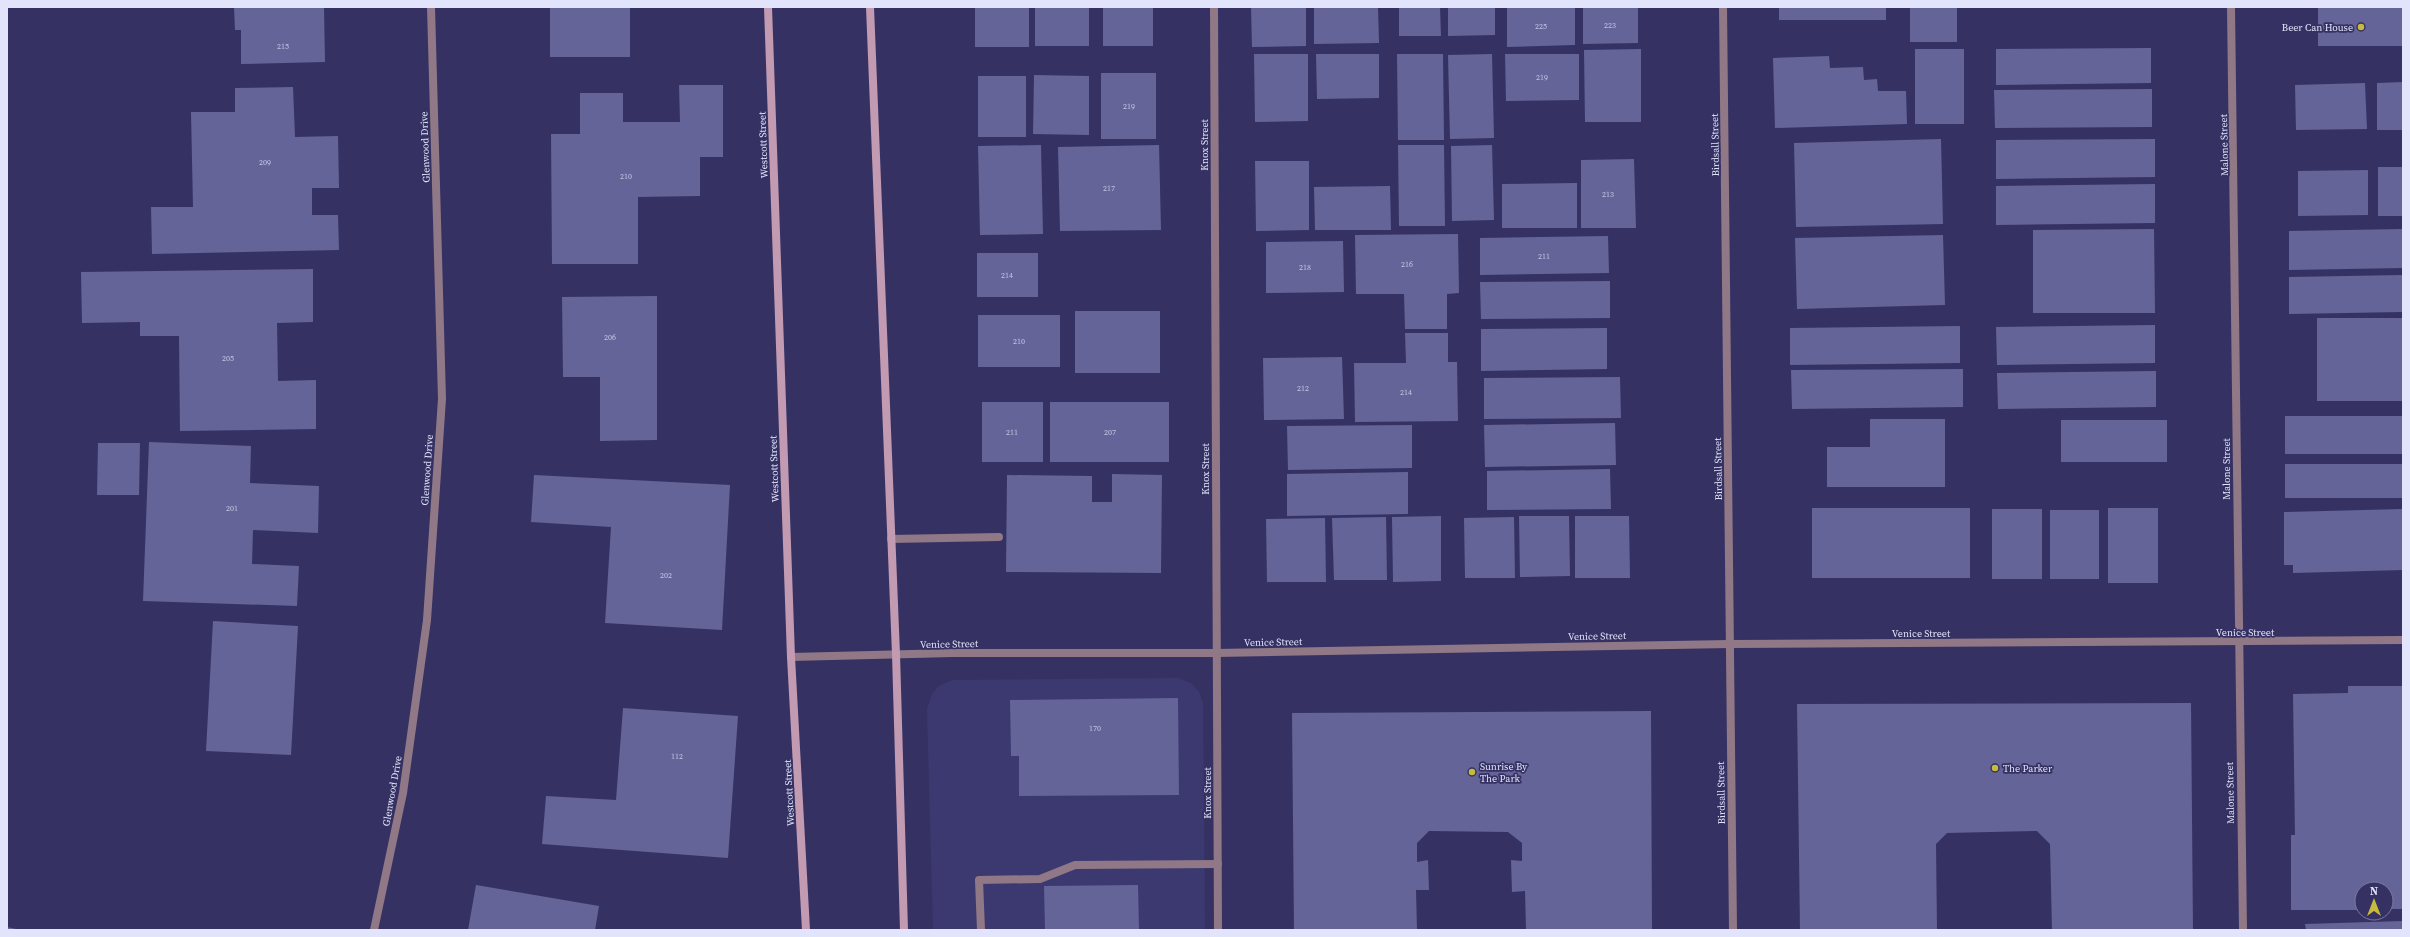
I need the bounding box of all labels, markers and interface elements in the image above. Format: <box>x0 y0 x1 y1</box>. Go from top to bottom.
house number: 223 <box>1604 20 1616 31</box>
house number: 225 <box>1535 21 1547 32</box>
place label: Beer Can House <box>2282 21 2353 34</box>
marker: Beer Can House <box>2356 22 2366 32</box>
house number: 215 <box>277 41 289 52</box>
house number: 219 <box>1536 72 1548 83</box>
house number: 219 <box>1123 101 1135 112</box>
street label: Glenwood Drive <box>417 111 433 183</box>
street label: Westcott Street <box>755 111 771 179</box>
street label: Birdsall Street <box>1708 113 1722 176</box>
street label: Malone Street <box>2217 113 2231 176</box>
street label: Knox Street <box>1198 119 1211 171</box>
house number: 209 <box>259 157 271 168</box>
house number: 210 <box>620 171 632 182</box>
house number: 217 <box>1103 183 1115 194</box>
house number: 213 <box>1602 189 1614 200</box>
house number: 211 <box>1538 251 1550 262</box>
house number: 216 <box>1401 259 1413 270</box>
house number: 218 <box>1299 262 1311 273</box>
house number: 214 <box>1001 270 1013 281</box>
house number: 206 <box>604 332 616 343</box>
house number: 210 <box>1013 336 1025 347</box>
house number: 205 <box>222 353 234 364</box>
house number: 212 <box>1297 383 1309 394</box>
house number: 214 <box>1400 387 1412 398</box>
house number: 211 <box>1006 427 1018 438</box>
house number: 207 <box>1104 427 1116 438</box>
street label: Glenwood Drive <box>418 434 436 506</box>
street label: Westcott Street <box>766 435 782 503</box>
street label: Birdsall Street <box>1711 437 1725 500</box>
street label: Malone Street <box>2220 437 2233 500</box>
street label: Knox Street <box>1199 443 1212 495</box>
house number: 201 <box>226 503 238 514</box>
house number: 202 <box>660 570 672 581</box>
street label: Venice Street <box>2216 626 2275 639</box>
street label: Venice Street <box>1892 627 1951 640</box>
street label: Venice Street <box>1568 629 1627 643</box>
street label: Venice Street <box>1244 635 1303 649</box>
street label: Venice Street <box>920 637 979 651</box>
house number: 170 <box>1089 723 1101 734</box>
house number: 112 <box>671 751 683 762</box>
street label: Glenwood Drive <box>379 755 405 827</box>
street label: Westcott Street <box>781 759 797 827</box>
place label: Sunrise By The Park <box>1480 760 1528 785</box>
street label: Birdsall Street <box>1714 761 1728 824</box>
street label: Malone Street <box>2223 761 2237 824</box>
place label: The Parker <box>2003 762 2053 775</box>
marker: The Parker <box>1990 763 2000 773</box>
street label: Knox Street <box>1201 767 1214 819</box>
marker: Sunrise By The Park <box>1467 767 1477 777</box>
north arrow <box>2354 881 2394 921</box>
text: N <box>2370 884 2378 899</box>

